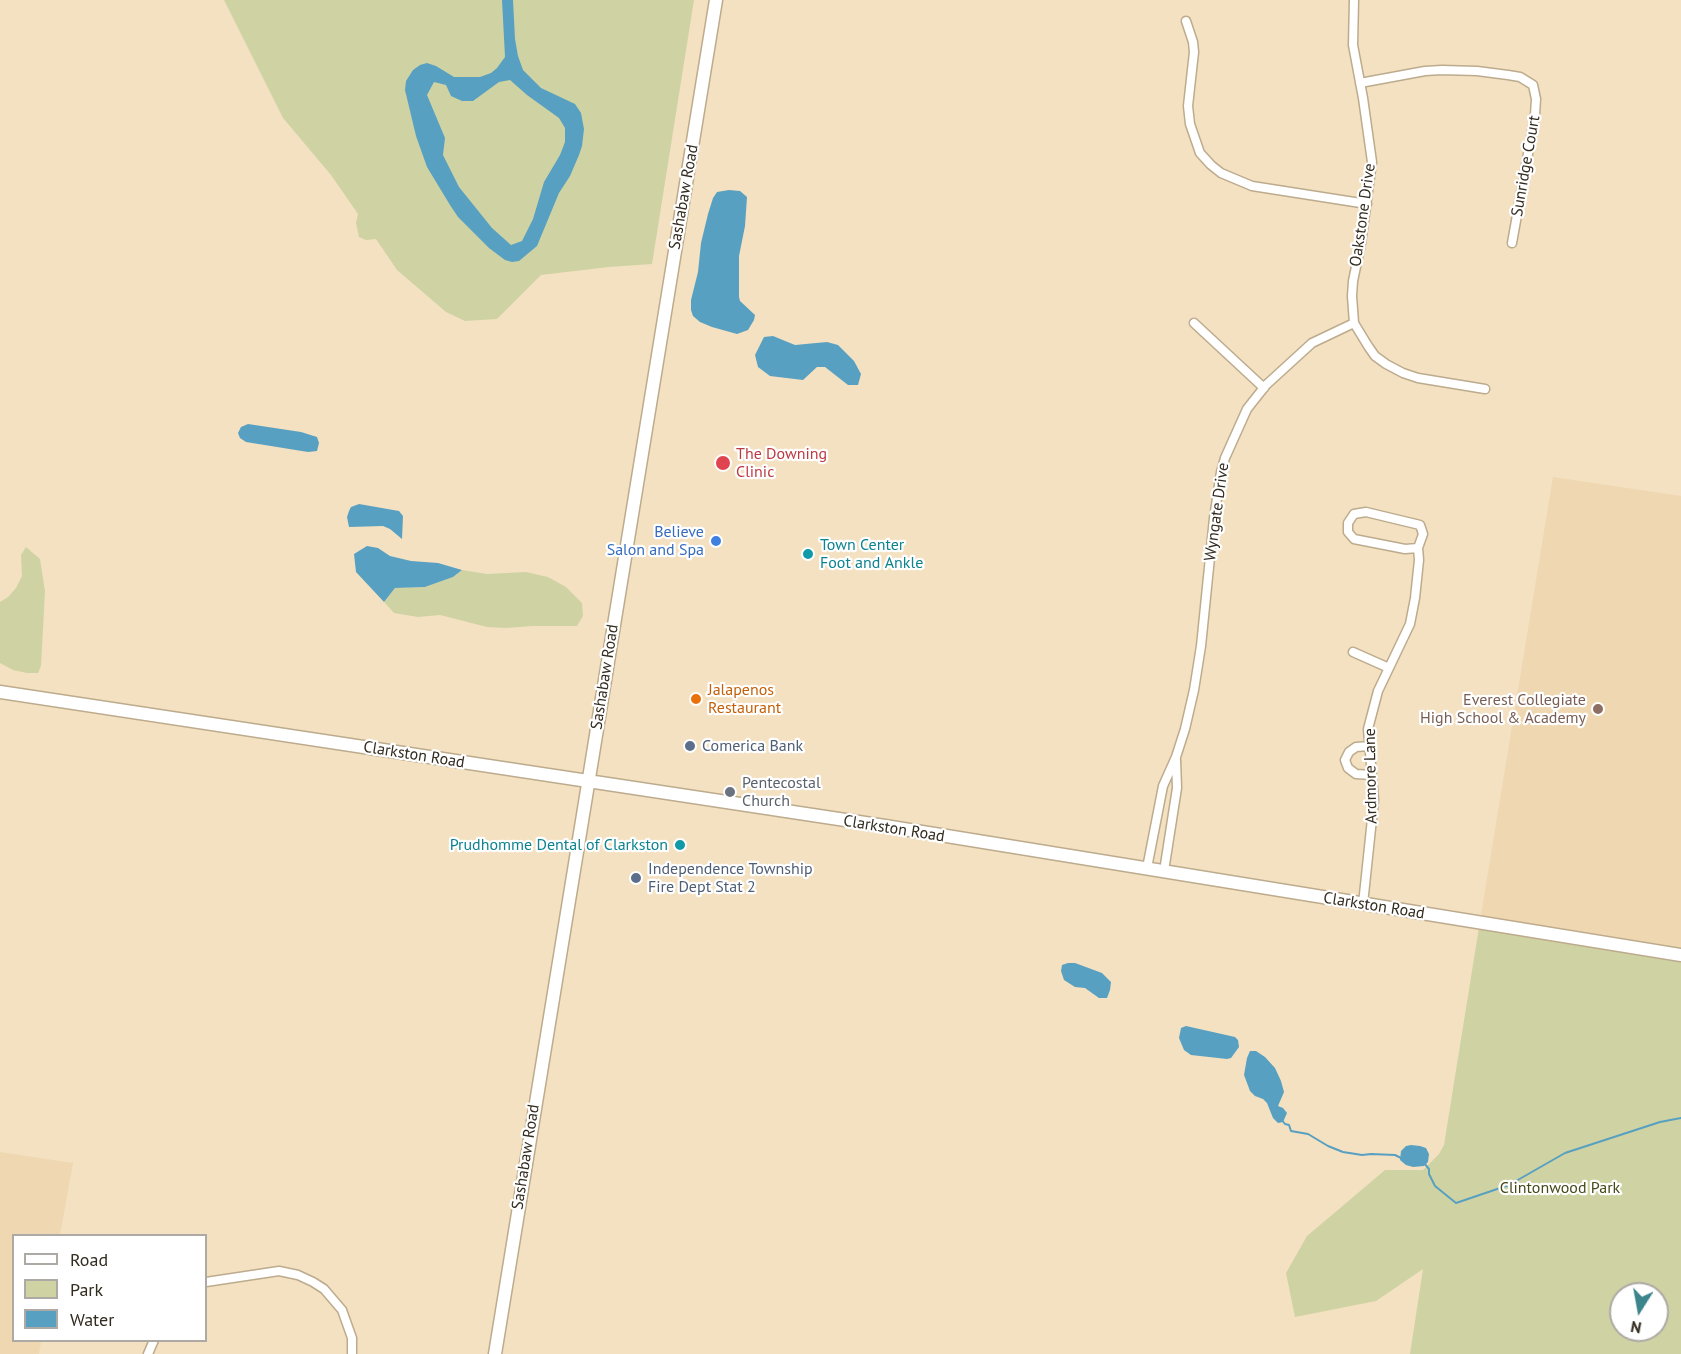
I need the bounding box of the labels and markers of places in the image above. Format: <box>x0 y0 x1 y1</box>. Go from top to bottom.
place label: The Downing Clinic <box>736 444 827 482</box>
marker: The Downing Clinic <box>714 454 732 472</box>
place label: Believe Salon and Spa <box>607 522 704 560</box>
marker: Believe Salon and Spa <box>709 534 723 548</box>
place label: Town Center Foot and Ankle <box>820 535 923 573</box>
marker: Town Center Foot and Ankle <box>801 547 815 561</box>
place label: Jalapenos Restaurant <box>708 680 781 718</box>
place label: Everest Collegiate High School & Academy <box>1420 690 1586 728</box>
marker: Jalapenos Restaurant <box>689 692 703 706</box>
marker: Everest Collegiate High School & Academy <box>1591 702 1605 716</box>
place label: Comerica Bank <box>702 736 803 756</box>
marker: Comerica Bank <box>683 739 697 753</box>
place label: Pentecostal Church <box>742 773 821 811</box>
marker: Pentecostal Church <box>723 785 737 799</box>
place label: Prudhomme Dental of Clarkston <box>450 835 668 855</box>
marker: Prudhomme Dental of Clarkston <box>673 838 687 852</box>
place label: Independence Township Fire Dept Stat 2 <box>648 859 813 897</box>
marker: Independence Township Fire Dept Stat 2 <box>629 871 643 885</box>

